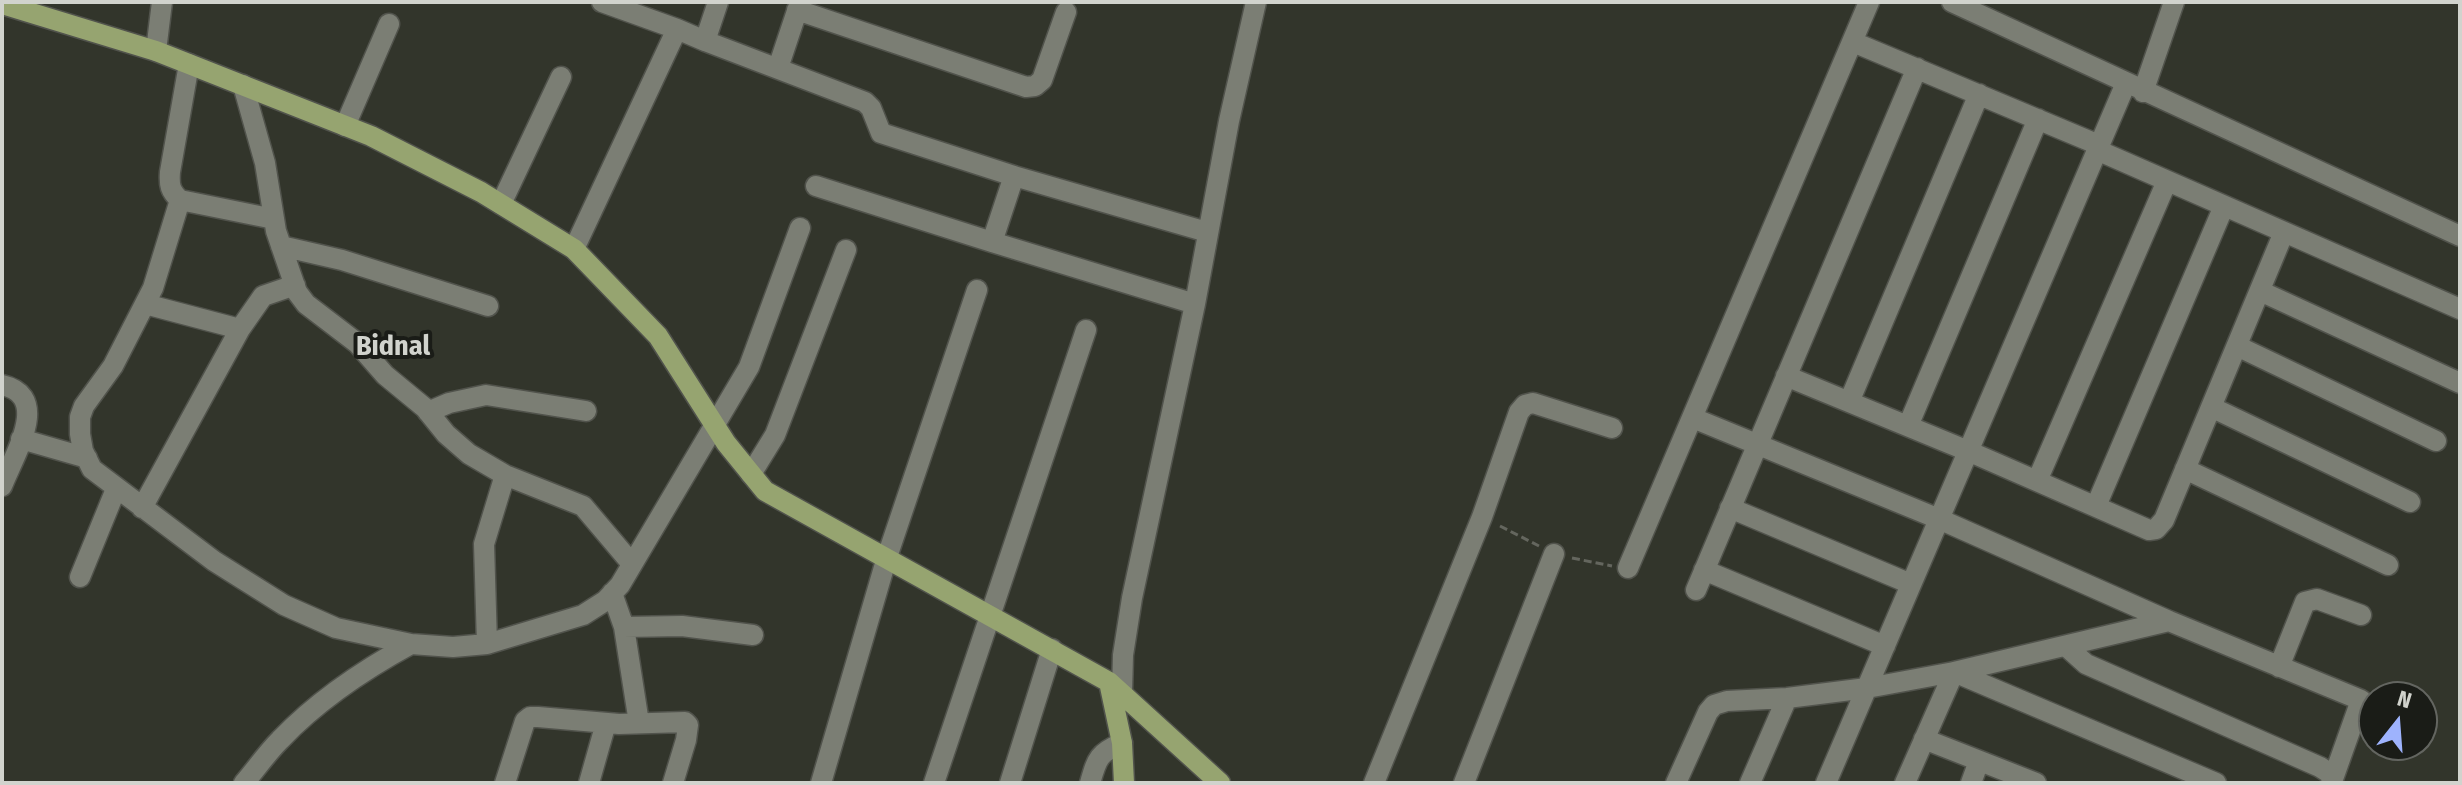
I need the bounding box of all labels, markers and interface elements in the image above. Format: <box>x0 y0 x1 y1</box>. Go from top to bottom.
district label: Bidnal <box>356 330 430 364</box>
north arrow <box>2358 681 2438 761</box>
text: N <box>2394 685 2415 714</box>

